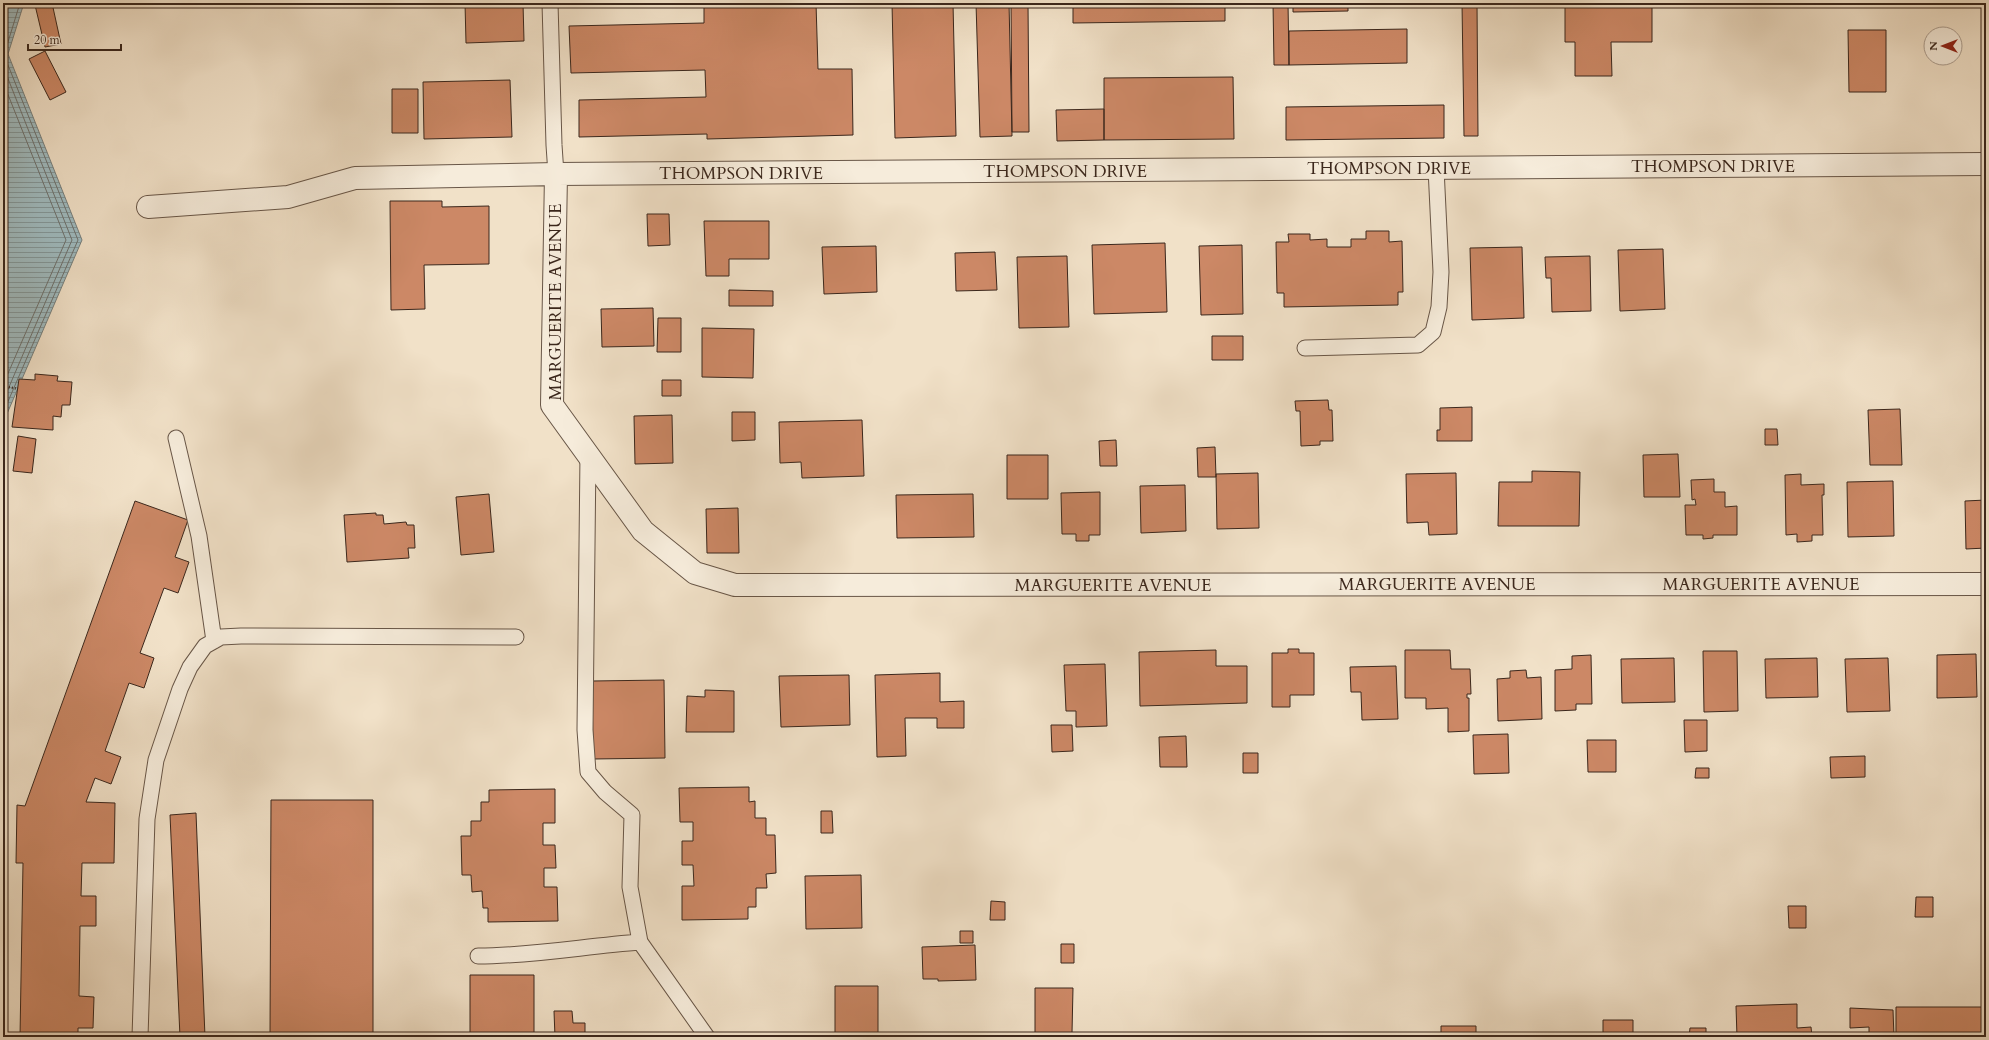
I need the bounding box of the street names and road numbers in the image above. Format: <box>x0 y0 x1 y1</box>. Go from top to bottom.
street label: THOMPSON DRIVE <box>1631 155 1795 178</box>
street label: THOMPSON DRIVE <box>1307 157 1471 180</box>
street label: THOMPSON DRIVE <box>983 160 1147 183</box>
street label: THOMPSON DRIVE <box>659 162 823 185</box>
street label: MARGUERITE AVENUE <box>544 204 567 400</box>
street label: MARGUERITE AVENUE <box>1339 573 1535 596</box>
street label: MARGUERITE AVENUE <box>1663 573 1859 596</box>
street label: MARGUERITE AVENUE <box>1015 574 1211 597</box>

